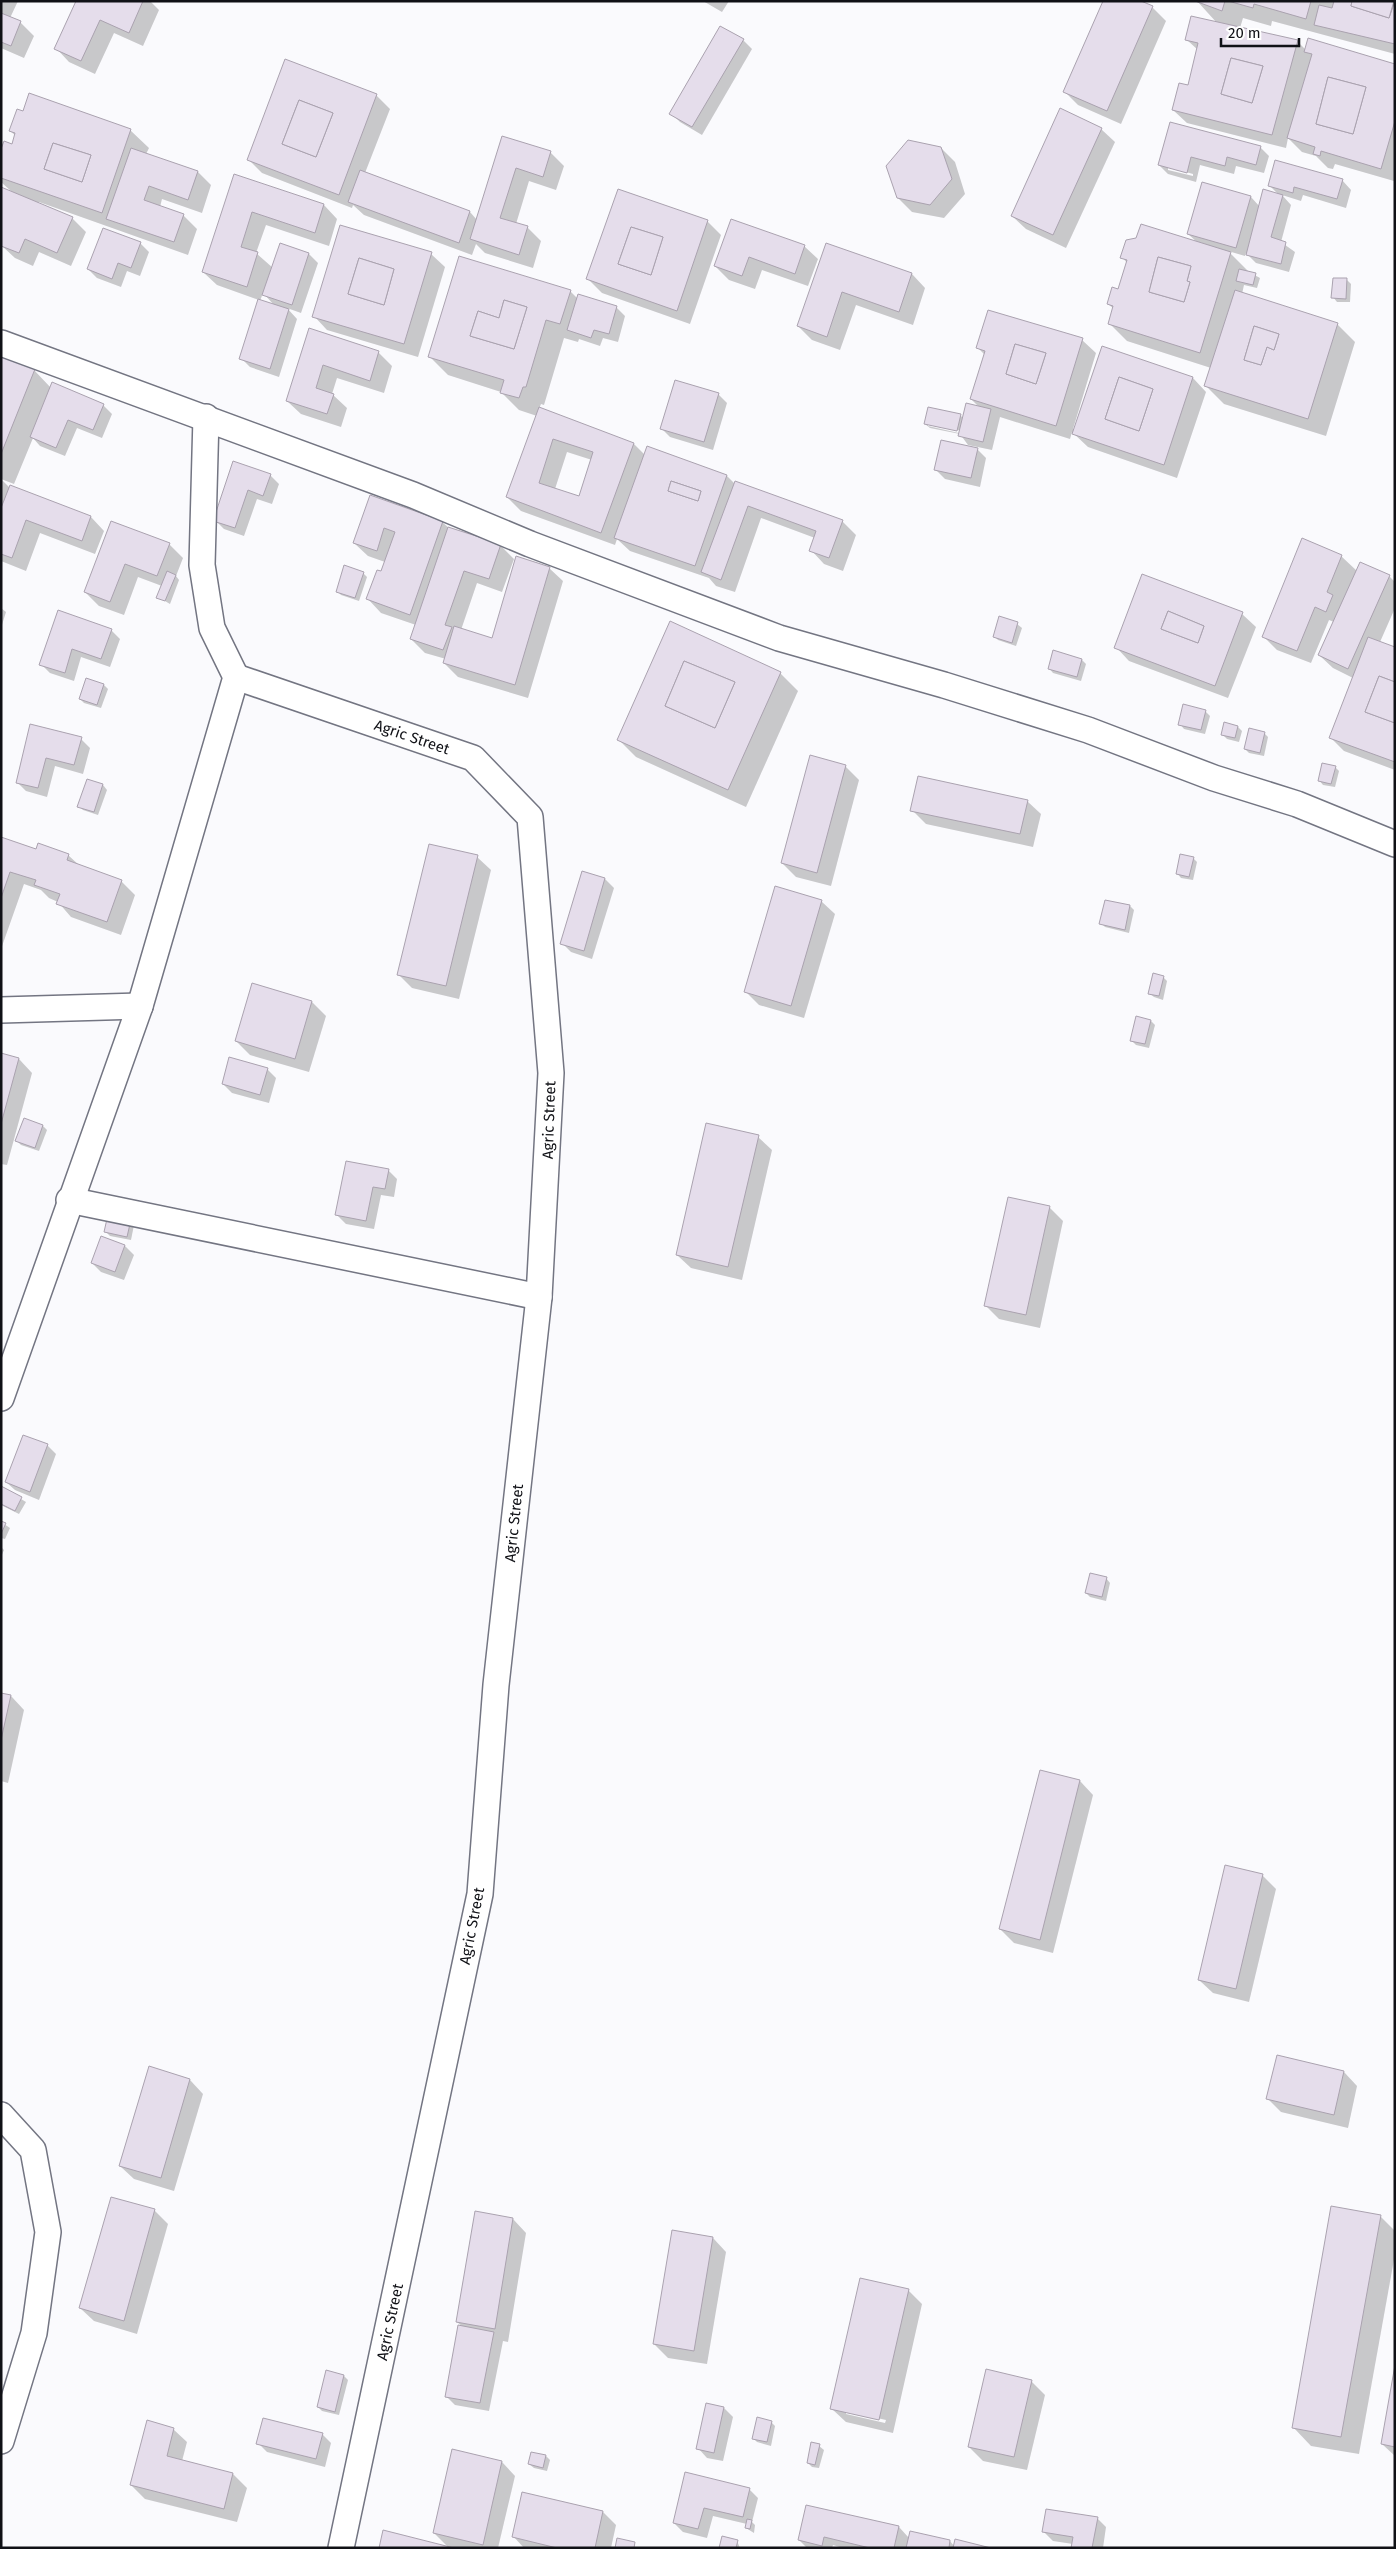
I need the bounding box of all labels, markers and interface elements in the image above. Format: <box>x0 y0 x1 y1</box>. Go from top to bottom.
scale bar <box>1221 15 1298 47</box>
text: 20 m <box>1228 24 1261 42</box>
street label: Agric Street <box>372 716 453 759</box>
street label: Agric Street <box>539 1080 559 1159</box>
street label: Agric Street <box>501 1483 527 1563</box>
street label: Agric Street <box>456 1885 488 1966</box>
street label: Agric Street <box>373 2281 407 2362</box>

